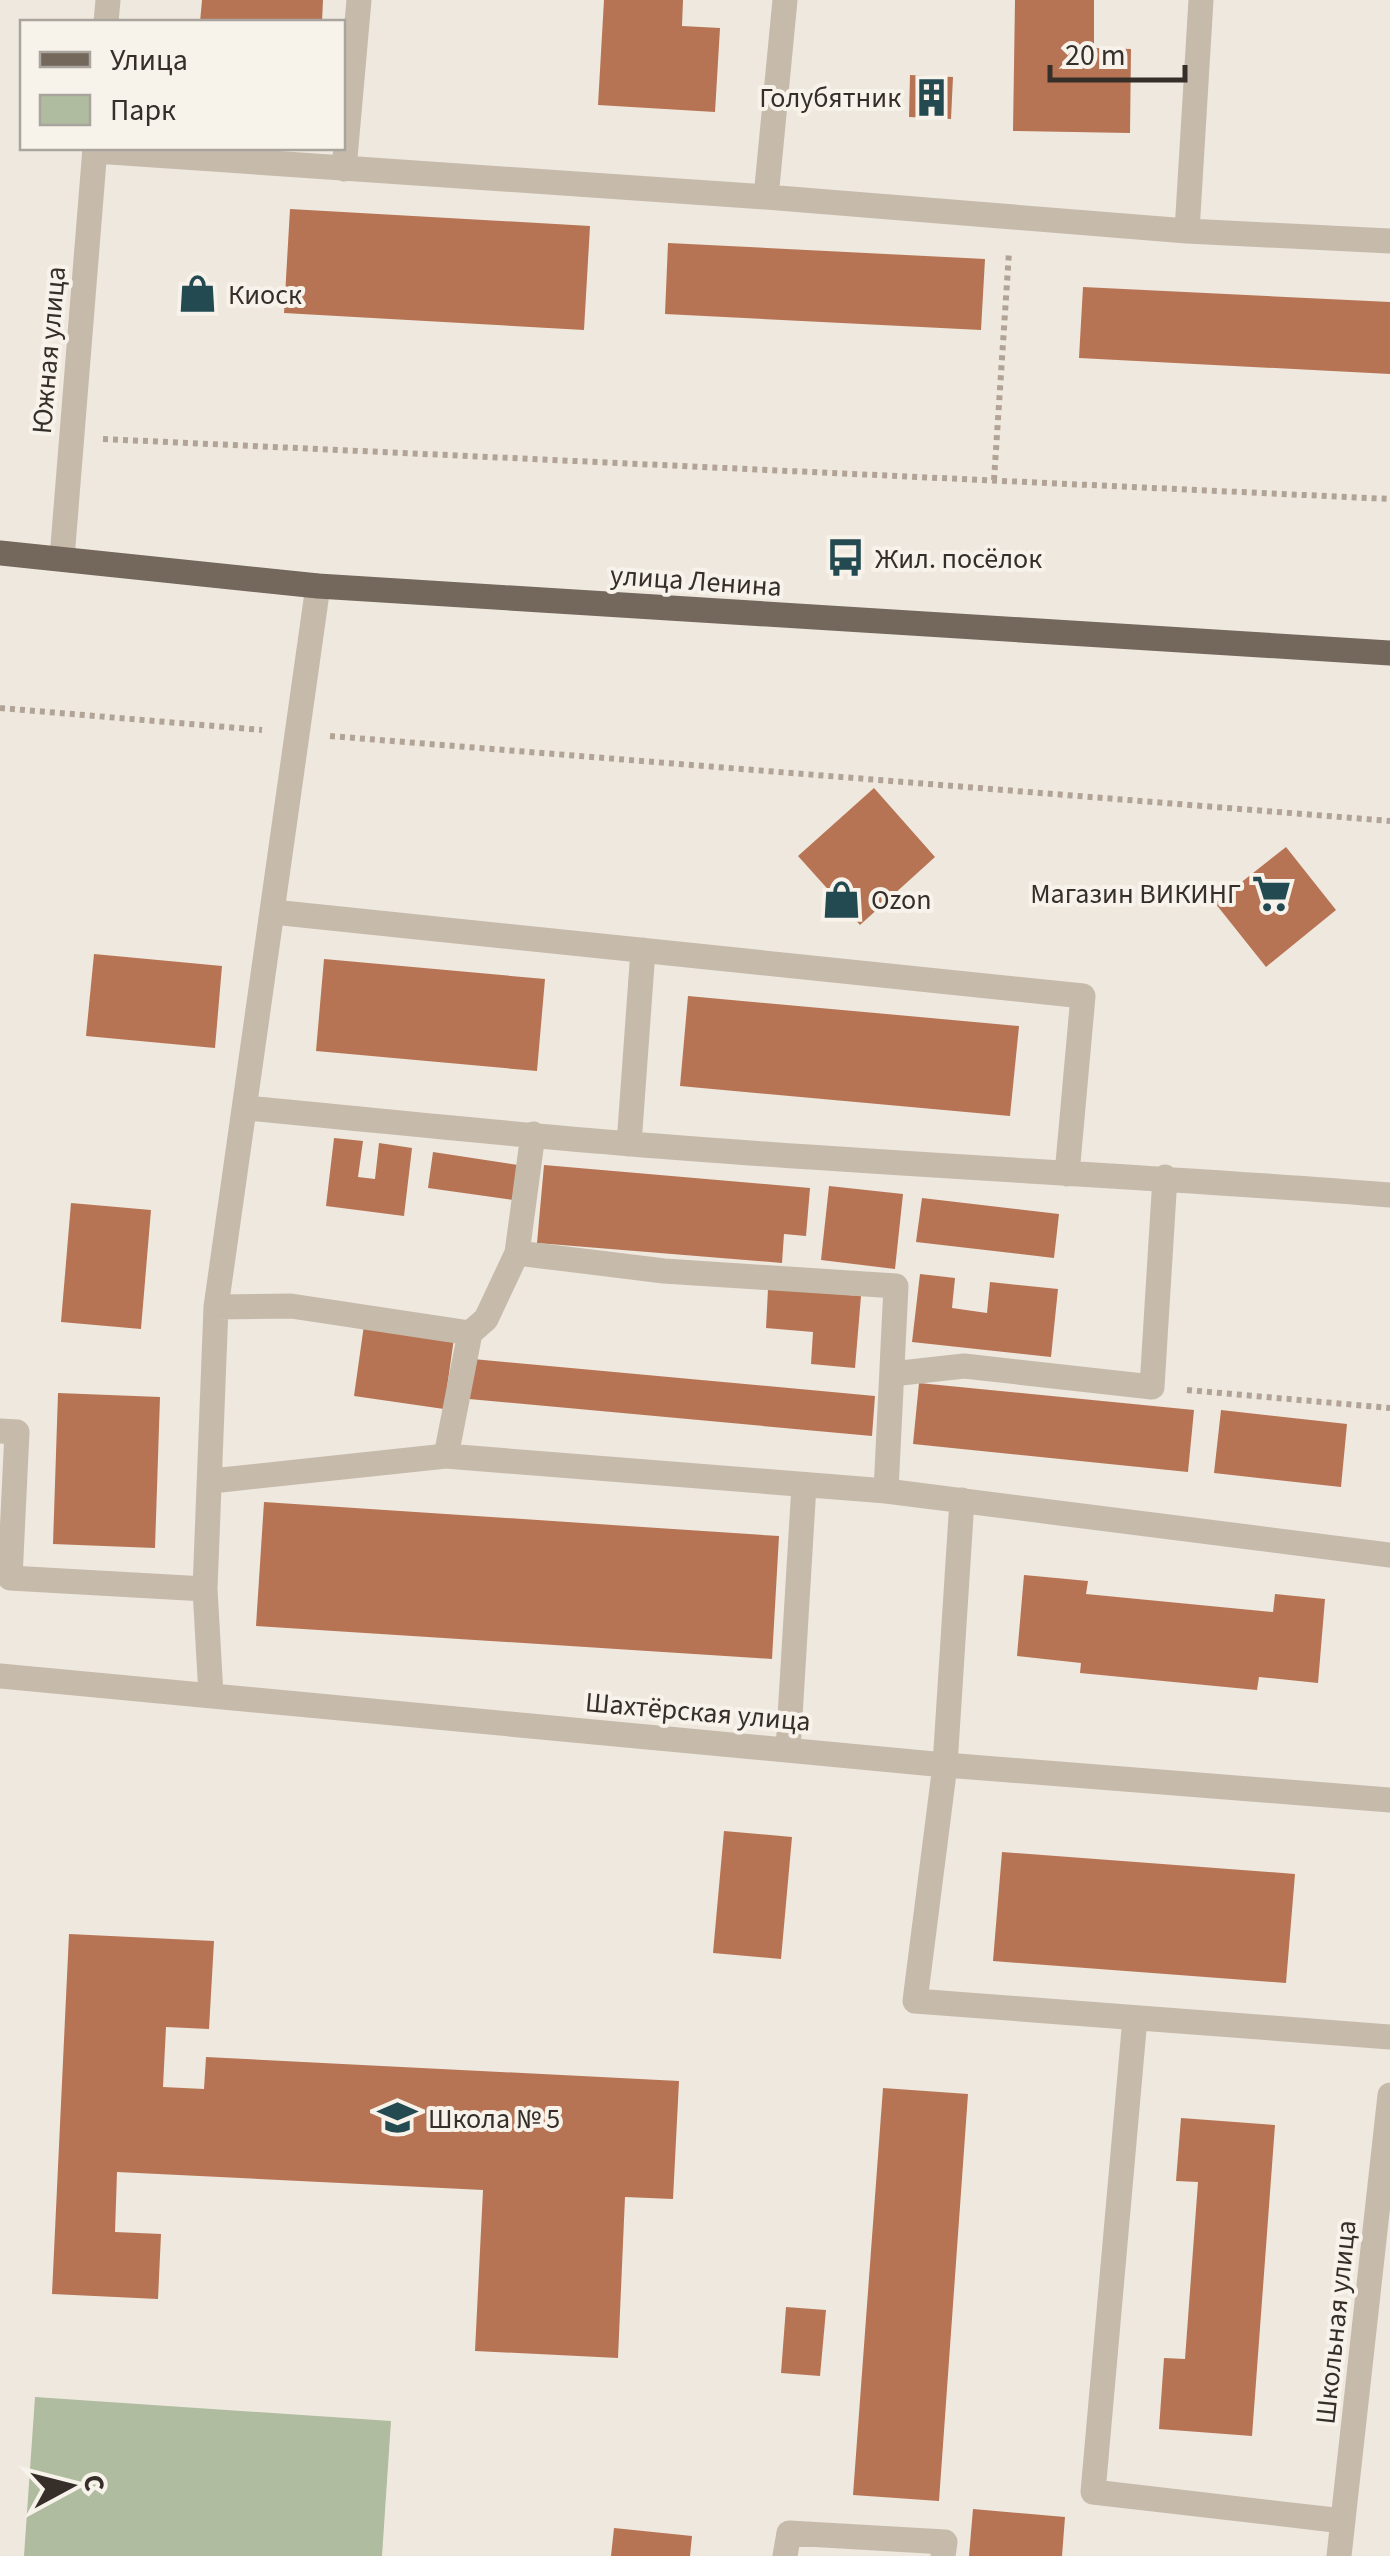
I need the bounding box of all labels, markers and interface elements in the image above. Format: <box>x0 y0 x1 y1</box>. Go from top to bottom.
legend <box>20 20 345 150</box>
scale bar <box>1050 20 1185 82</box>
text: 20 m <box>1065 34 1126 77</box>
text: Улица <box>110 39 188 82</box>
building icon: Голубятник <box>910 76 952 118</box>
place label: Голубятник <box>759 78 901 118</box>
text: Парк <box>110 89 176 132</box>
street label: Южная улица <box>22 265 76 435</box>
shop icon: Киоск <box>177 273 219 315</box>
place label: Киоск <box>228 275 302 315</box>
bus stop icon: Жил. посёлок <box>824 537 866 579</box>
place label: Жил. посёлок <box>875 539 1042 579</box>
street label: улица Ленина <box>609 555 783 607</box>
supermarket icon: Магазин ВИКИНГ <box>1250 872 1292 914</box>
place label: Магазин ВИКИНГ <box>1030 874 1241 914</box>
shop icon: Ozon <box>820 878 862 920</box>
place label: Ozon <box>871 880 932 920</box>
street label: Шахтёрская улица <box>583 1682 812 1742</box>
school or university icon: Школа № 5 <box>377 2097 419 2139</box>
place label: Школа № 5 <box>428 2099 560 2139</box>
street label: Школьная улица <box>1305 2218 1367 2426</box>
north arrow <box>20 2436 120 2536</box>
text: С <box>73 2473 115 2494</box>

